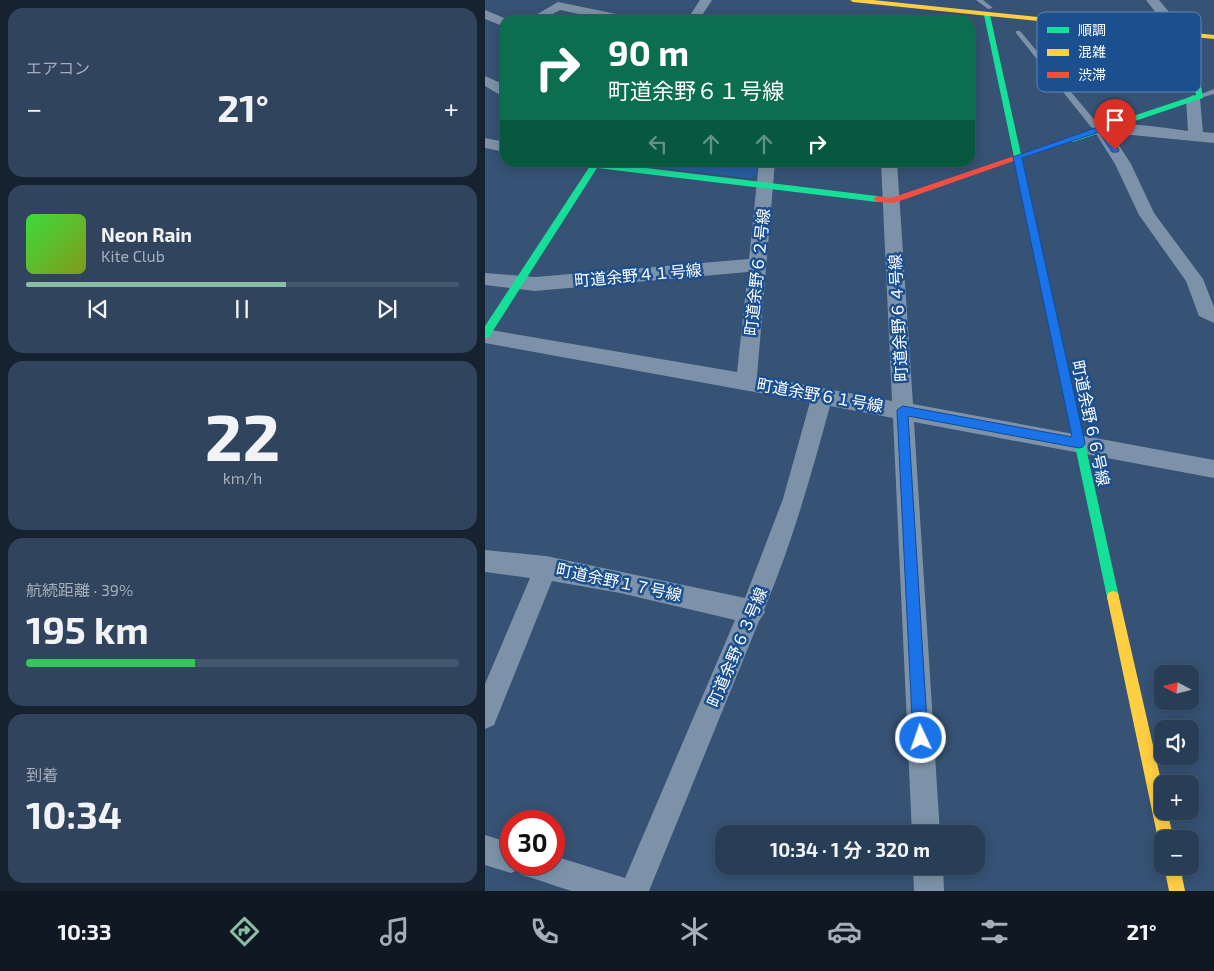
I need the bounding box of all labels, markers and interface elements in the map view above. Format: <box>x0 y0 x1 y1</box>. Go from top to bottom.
legend <box>1037 12 1201 92</box>
text: 順調 <box>1078 21 1106 38</box>
text: 90 m <box>608 31 689 73</box>
icon: right <box>525 35 590 100</box>
text: 混雑 <box>1078 43 1106 60</box>
text: エアコン <box>26 58 90 77</box>
text: 渋滞 <box>1078 66 1106 83</box>
text: 町道余野６１号線 <box>608 77 784 103</box>
text: 21° <box>217 84 269 130</box>
text: − <box>26 91 42 125</box>
text: + <box>444 91 459 125</box>
pin <box>1094 99 1136 150</box>
icon: arrive <box>1101 106 1129 134</box>
icon: left <box>644 130 672 158</box>
icon: ahead <box>697 130 725 158</box>
icon: ahead <box>750 130 778 158</box>
icon: right <box>803 130 831 158</box>
street label: 町道余野６２号線 <box>740 207 773 337</box>
text: Neon Rain <box>101 223 192 246</box>
text: Kite Club <box>101 246 165 265</box>
street label: 町道余野６４号線 <box>885 254 910 382</box>
street label: 町道余野４１号線 <box>573 259 703 290</box>
icon: previous <box>84 295 112 323</box>
icon: pause <box>228 295 256 323</box>
icon: next <box>373 295 401 323</box>
street label: 町道余野６６号線 <box>1069 358 1114 487</box>
street label: 町道余野６１号線 <box>755 374 885 415</box>
text: 22 <box>205 396 280 474</box>
text: km/h <box>223 468 262 487</box>
street label: 町道余野１７号線 <box>555 559 684 604</box>
text: 航続距離 · 39% <box>26 580 133 599</box>
street label: 町道余野６３号線 <box>703 584 770 709</box>
text: 195 km <box>26 606 149 652</box>
north arrow <box>1154 665 1199 710</box>
map controls <box>1154 665 1199 875</box>
position arrow <box>894 711 946 763</box>
button: sound <box>1154 720 1199 765</box>
text: 到着 <box>26 765 58 784</box>
button: + <box>1154 775 1199 820</box>
text: 10:34 <box>26 791 122 837</box>
speed limit sign: 30 <box>500 810 565 875</box>
button: − <box>1154 830 1199 875</box>
text: 10:34 · 1 分 · 320 m <box>770 838 930 861</box>
icon: directions <box>227 914 262 949</box>
icon: music <box>377 914 412 949</box>
icon: phone <box>527 914 562 949</box>
icon: climate <box>677 914 712 949</box>
icon: car <box>827 914 862 949</box>
icon: filters <box>977 914 1012 949</box>
text: 10:33 <box>58 918 112 944</box>
text: 21° <box>1127 918 1156 944</box>

